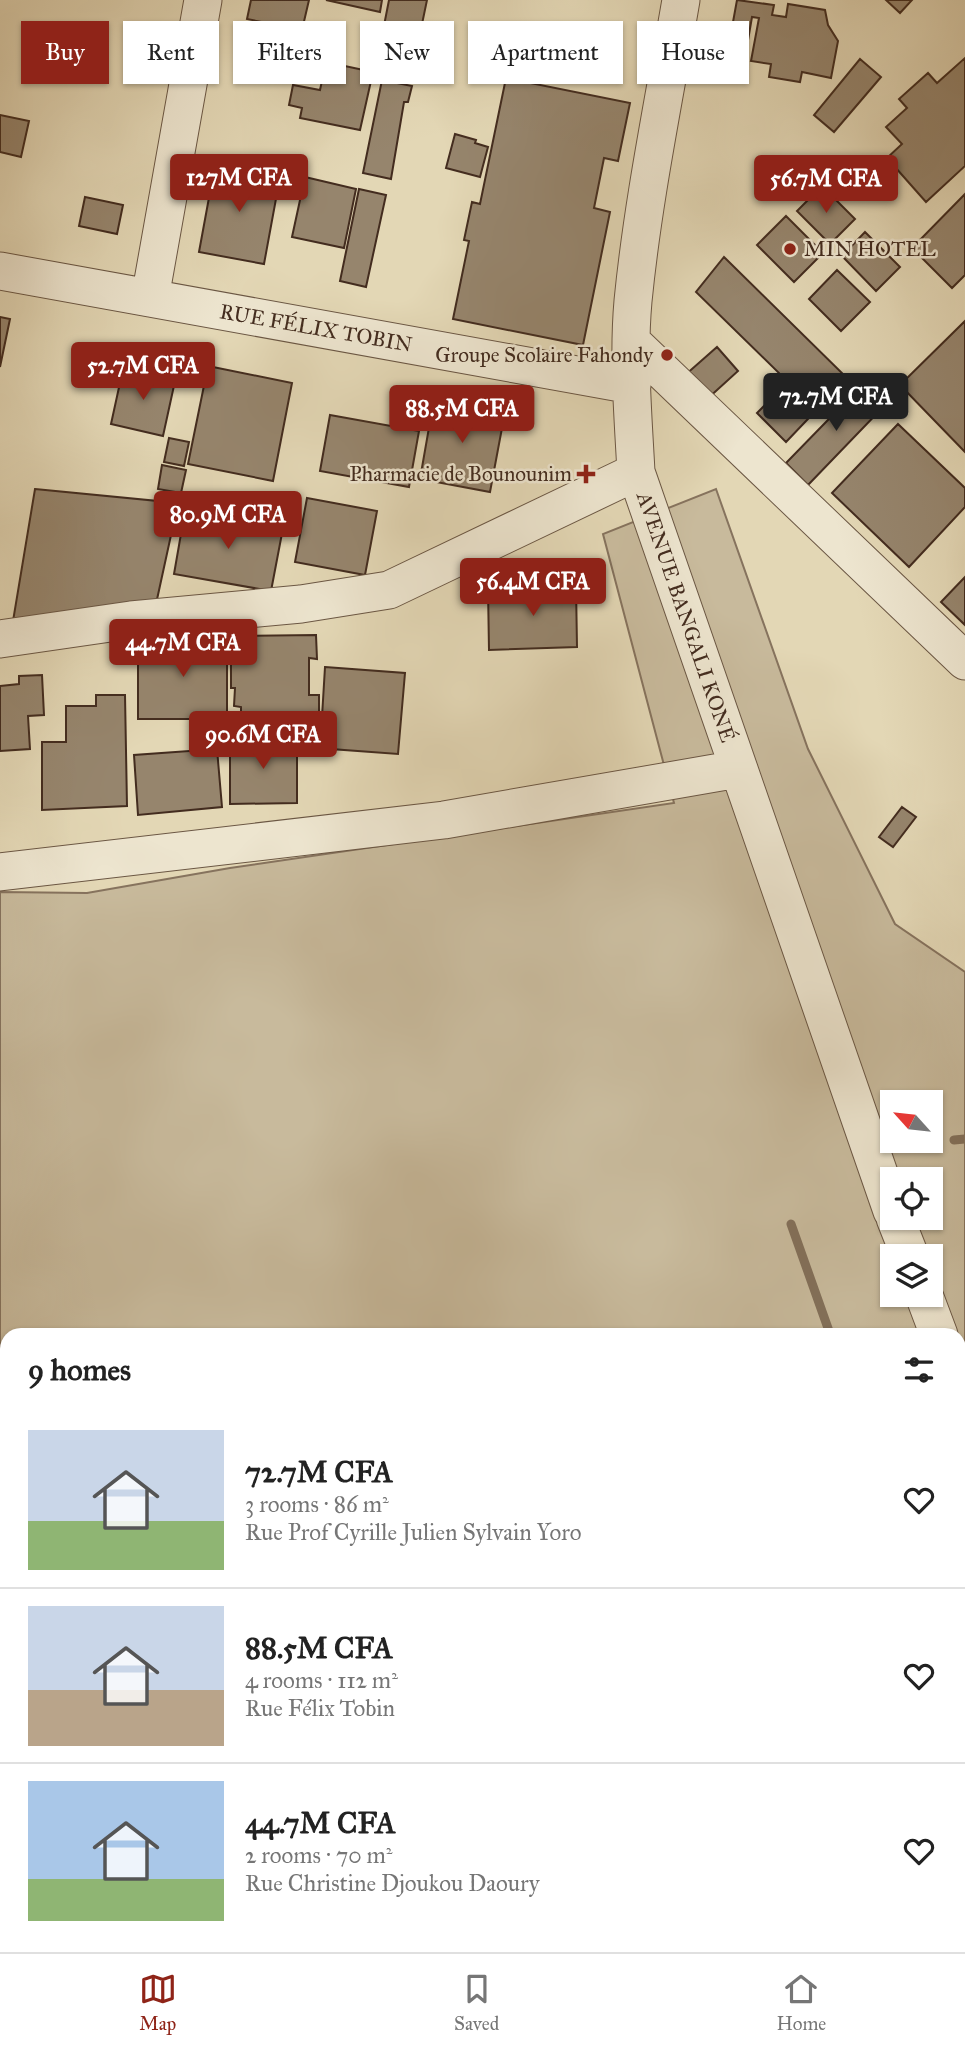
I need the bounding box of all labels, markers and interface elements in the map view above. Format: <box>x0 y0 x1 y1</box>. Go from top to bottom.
chip: Buy <box>21 21 109 84</box>
chip: Rent <box>123 21 219 84</box>
chip: Filters <box>233 21 346 84</box>
chip: New <box>360 21 454 84</box>
chip: Apartment <box>468 21 623 84</box>
chip: House <box>637 21 749 84</box>
pin: 127M CFA <box>167 154 311 214</box>
pin: 56.7M CFA <box>746 156 906 215</box>
text: 127M CFA <box>186 163 292 191</box>
text: 56.7M CFA <box>770 164 882 192</box>
place label: MIN HOTEL <box>804 236 936 262</box>
marker: MIN HOTEL <box>782 241 798 257</box>
street label: RUE FÉLIX TOBIN <box>218 297 415 358</box>
pin: 52.7M CFA <box>63 342 223 402</box>
place label: Groupe Scolaire Fahondy <box>435 342 654 368</box>
marker: Groupe Scolaire Fahondy <box>659 347 675 363</box>
text: 52.7M CFA <box>87 351 199 379</box>
pin: 72.7M CFA <box>756 374 916 433</box>
text: 72.7M CFA <box>779 382 893 410</box>
pin: 88.5M CFA <box>382 386 542 445</box>
text: 88.5M CFA <box>405 394 519 422</box>
place label: Pharmacie de Bounounim <box>350 461 572 487</box>
marker: Pharmacie de Bounounim <box>578 466 594 482</box>
street label: AVENUE BANGALI KONÉ <box>631 487 742 746</box>
pin: 80.9M CFA <box>148 491 308 551</box>
text: 80.9M CFA <box>170 500 286 528</box>
pin: 56.4M CFA <box>453 558 613 618</box>
text: 56.4M CFA <box>476 567 590 595</box>
pin: 44.7M CFA <box>103 620 263 679</box>
text: 44.7M CFA <box>125 628 241 656</box>
pin: 90.6M CFA <box>183 712 343 771</box>
text: 90.6M CFA <box>205 720 321 748</box>
north arrow <box>880 1090 943 1153</box>
map controls <box>880 1090 943 1307</box>
button: locate <box>880 1167 943 1230</box>
button: layers <box>880 1244 943 1307</box>
icon: filters <box>900 1351 938 1389</box>
text: 9 homes <box>28 1352 131 1388</box>
text: 72.7M CFA <box>245 1454 393 1490</box>
icon: home <box>84 1458 168 1542</box>
icon: heart <box>900 1481 938 1519</box>
text: 3 rooms · 86 m² <box>245 1490 389 1518</box>
text: Rue Prof Cyrille Julien Sylvain Yoro <box>245 1518 582 1546</box>
text: 88.5M CFA <box>245 1630 393 1666</box>
icon: home <box>84 1634 168 1718</box>
icon: heart <box>900 1657 938 1695</box>
text: 4 rooms · 112 m² <box>245 1666 398 1694</box>
text: Rue Félix Tobin <box>245 1694 395 1722</box>
text: 44.7M CFA <box>245 1805 396 1841</box>
icon: home <box>84 1809 168 1893</box>
icon: heart <box>900 1832 938 1870</box>
text: 2 rooms · 70 m² <box>245 1841 393 1869</box>
text: Rue Christine Djoukou Daoury <box>245 1869 539 1897</box>
tab: Map <box>139 1970 177 2035</box>
tab: Saved <box>454 1970 499 2035</box>
tab: Home <box>777 1970 826 2035</box>

